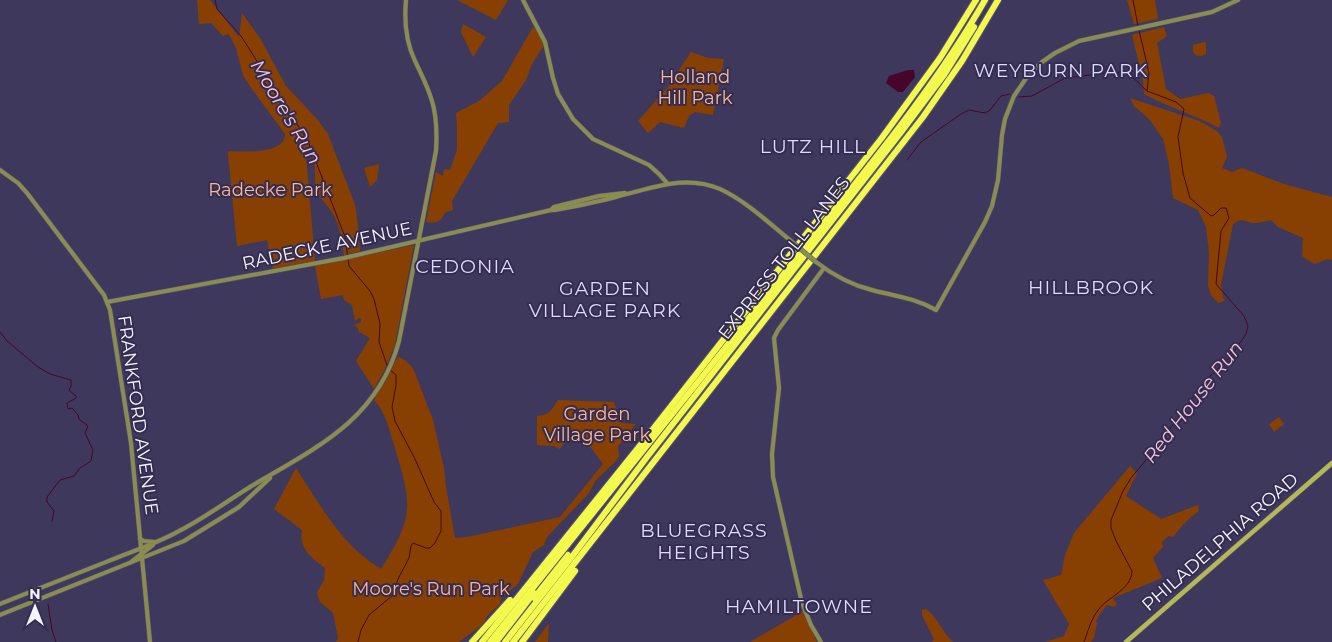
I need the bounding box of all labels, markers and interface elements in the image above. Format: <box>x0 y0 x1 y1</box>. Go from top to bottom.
water label: Moore's Run <box>246 56 326 168</box>
district label: WEYBURN PARK <box>974 59 1148 82</box>
park label: Holland Hill Park <box>658 66 733 109</box>
district label: LUTZ HILL <box>760 135 866 158</box>
street label: EXPRESS TOLL LANES <box>714 172 854 344</box>
park label: Radecke Park <box>208 179 332 201</box>
street label: RADECKE AVENUE <box>240 217 414 275</box>
district label: CEDONIA <box>415 255 515 278</box>
district label: HILLBROOK <box>1028 276 1154 299</box>
district label: GARDEN VILLAGE PARK <box>529 277 681 322</box>
street label: FRANKFORD AVENUE <box>113 314 163 516</box>
water label: Red House Run <box>1138 336 1248 468</box>
park label: Garden Village Park <box>544 403 650 446</box>
street label: PHILADELPHIA ROAD <box>1137 468 1303 616</box>
district label: BLUEGRASS HEIGHTS <box>640 519 768 564</box>
park label: Moore's Run Park <box>352 578 510 600</box>
north arrow <box>10 582 60 632</box>
text: N <box>29 585 41 603</box>
district label: HAMILTOWNE <box>725 595 873 618</box>

